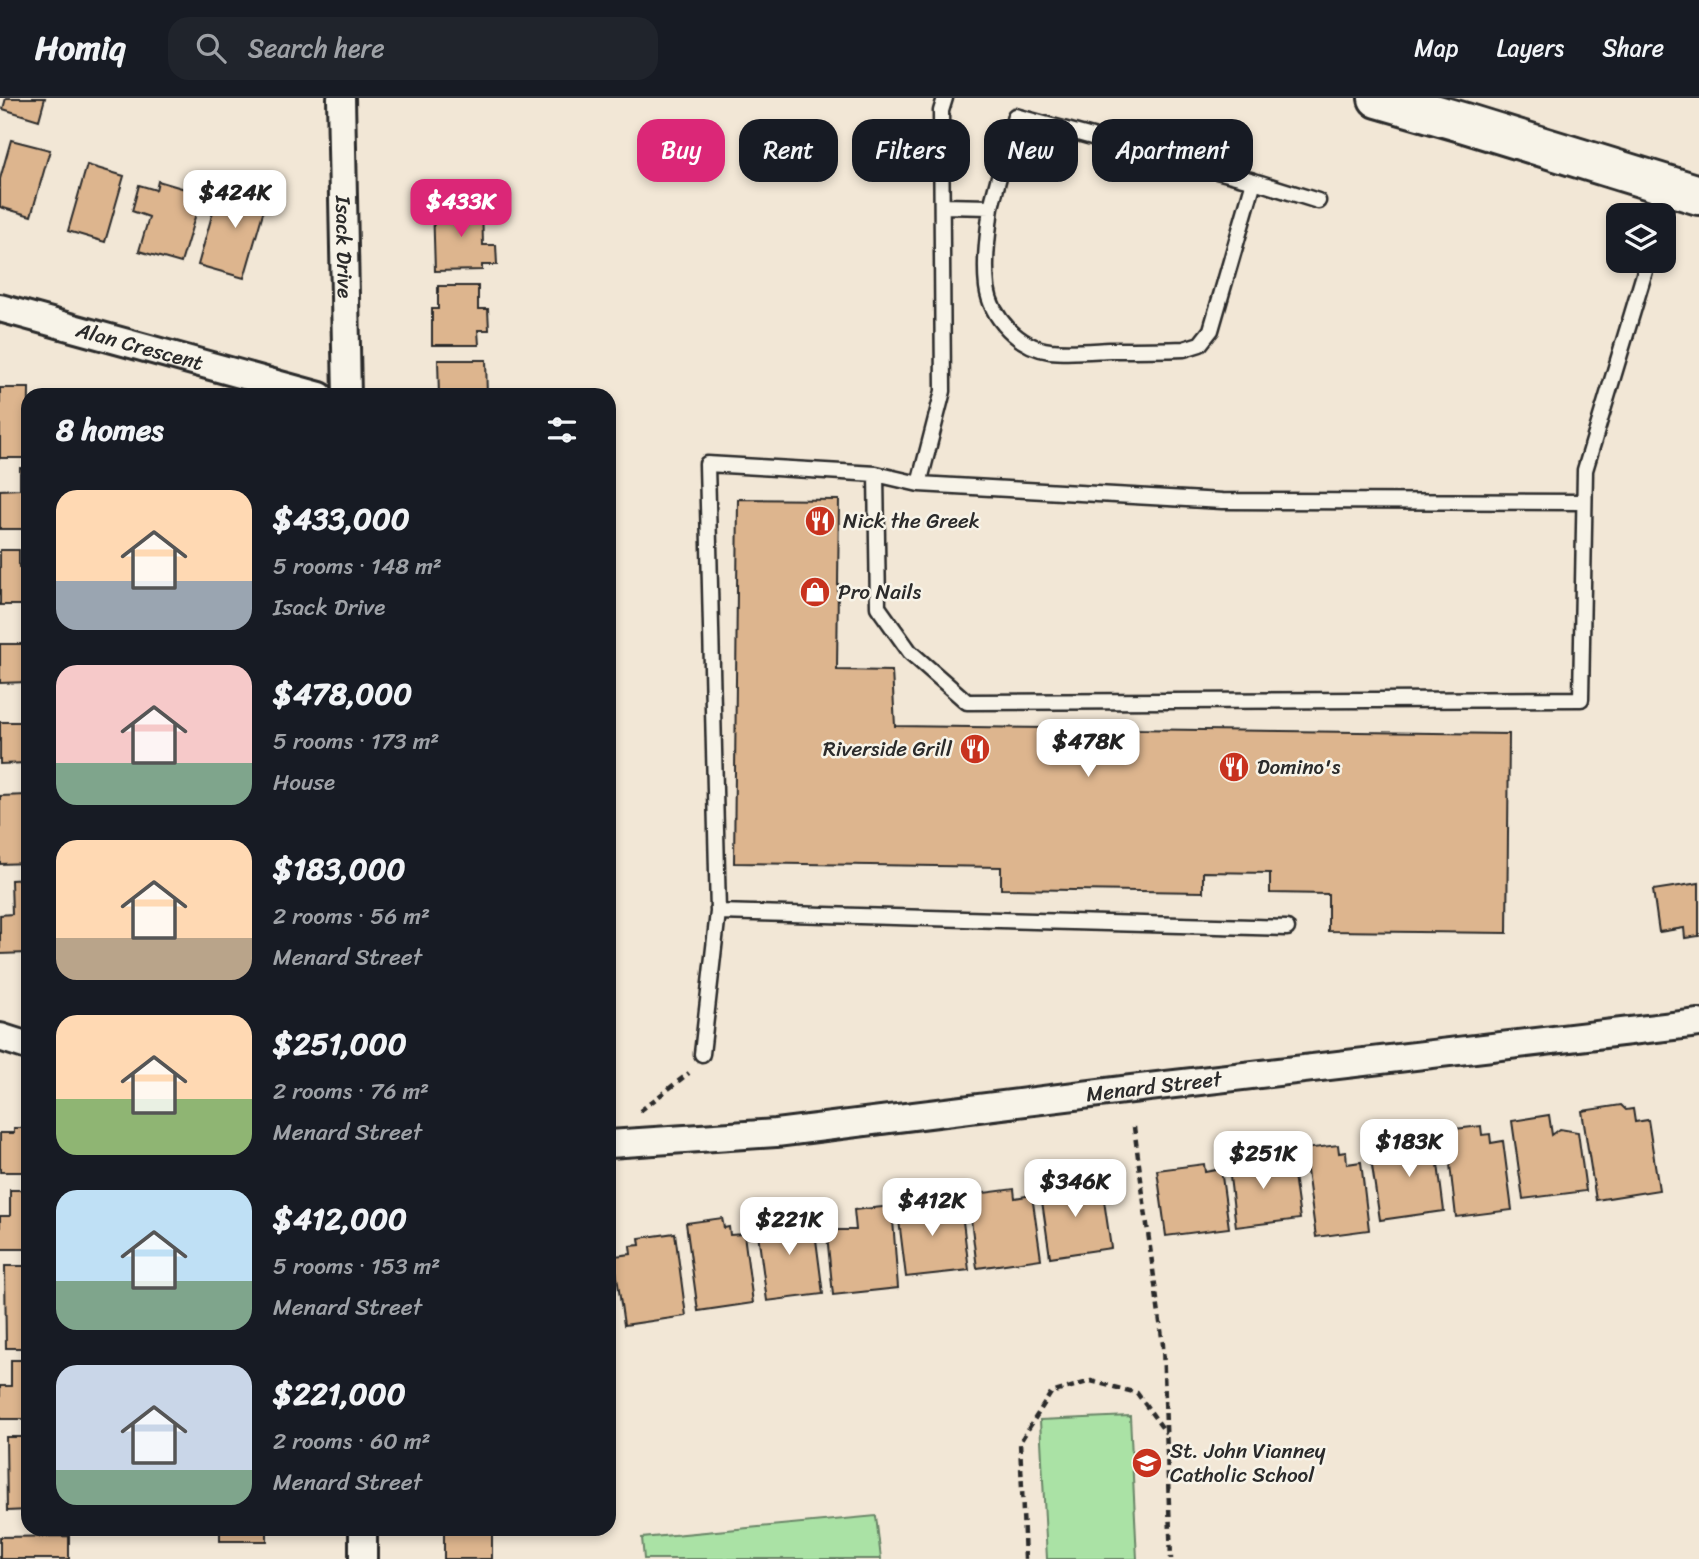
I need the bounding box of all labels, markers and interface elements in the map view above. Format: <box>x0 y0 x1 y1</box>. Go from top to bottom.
search box <box>168 17 658 80</box>
text: Homiq <box>35 19 126 77</box>
text: Search here <box>248 25 385 71</box>
text: Map <box>1414 27 1459 69</box>
text: Layers <box>1497 27 1564 69</box>
text: Share <box>1602 27 1664 69</box>
icon: search <box>192 29 230 67</box>
chip: Buy <box>637 119 725 182</box>
chip: Rent <box>739 119 838 182</box>
chip: Filters <box>852 119 970 182</box>
chip: New <box>984 119 1078 182</box>
chip: Apartment <box>1092 119 1253 182</box>
pin: $424K <box>186 170 284 230</box>
text: $424K <box>199 172 271 213</box>
pin: $433K <box>412 180 510 239</box>
text: $433K <box>426 181 496 222</box>
street label: Isack Drive <box>324 194 364 299</box>
map controls <box>1606 203 1676 273</box>
button: layers <box>1606 203 1676 273</box>
street label: Alan Crescent <box>71 311 208 382</box>
text: 8 homes <box>56 403 164 457</box>
icon: filters <box>543 411 581 449</box>
text: $433,000 <box>273 492 410 546</box>
place label: Nick the Greek <box>843 502 980 540</box>
restaurant icon: Nick the Greek <box>803 504 837 538</box>
icon: home <box>112 518 196 602</box>
text: 5 rooms · 148 m² <box>273 546 442 587</box>
place label: Pro Nails <box>838 573 922 611</box>
shop icon: Pro Nails <box>798 575 832 609</box>
text: Isack Drive <box>273 587 385 628</box>
text: $478,000 <box>273 667 412 721</box>
icon: home <box>112 693 196 777</box>
pin: $478K <box>1039 720 1137 779</box>
text: 5 rooms · 173 m² <box>273 721 439 762</box>
text: $478K <box>1053 721 1123 762</box>
place label: Riverside Grill <box>823 730 953 768</box>
restaurant icon: Riverside Grill <box>958 732 992 766</box>
place label: Domino's <box>1257 748 1341 786</box>
restaurant icon: Domino's <box>1217 750 1251 784</box>
text: House <box>273 762 335 803</box>
text: $183,000 <box>273 842 406 896</box>
icon: home <box>112 868 196 952</box>
text: 2 rooms · 56 m² <box>273 896 430 937</box>
text: Menard Street <box>273 937 422 978</box>
text: $251,000 <box>273 1017 407 1071</box>
icon: home <box>112 1043 196 1127</box>
street label: Menard Street <box>1084 1060 1225 1113</box>
text: 2 rooms · 76 m² <box>273 1071 429 1112</box>
text: Menard Street <box>273 1112 422 1153</box>
pin: $183K <box>1360 1119 1458 1179</box>
text: $183K <box>1376 1121 1442 1162</box>
pin: $251K <box>1214 1132 1312 1191</box>
text: $251K <box>1230 1133 1296 1174</box>
pin: $346K <box>1026 1160 1124 1219</box>
text: $346K <box>1040 1161 1110 1202</box>
pin: $412K <box>883 1178 981 1238</box>
text: $412K <box>899 1180 965 1221</box>
text: $412,000 <box>273 1192 407 1246</box>
pin: $221K <box>740 1198 838 1257</box>
text: $221K <box>756 1199 822 1240</box>
icon: home <box>112 1218 196 1302</box>
text: 5 rooms · 153 m² <box>273 1246 440 1287</box>
text: Menard Street <box>273 1287 422 1328</box>
text: $221,000 <box>273 1367 406 1421</box>
icon: home <box>112 1393 196 1477</box>
text: 2 rooms · 60 m² <box>273 1421 431 1462</box>
place label: St. John Vianney Catholic School <box>1170 1432 1326 1494</box>
school or university icon: St. John Vianney Catholic School <box>1130 1446 1164 1480</box>
text: Menard Street <box>273 1462 422 1503</box>

